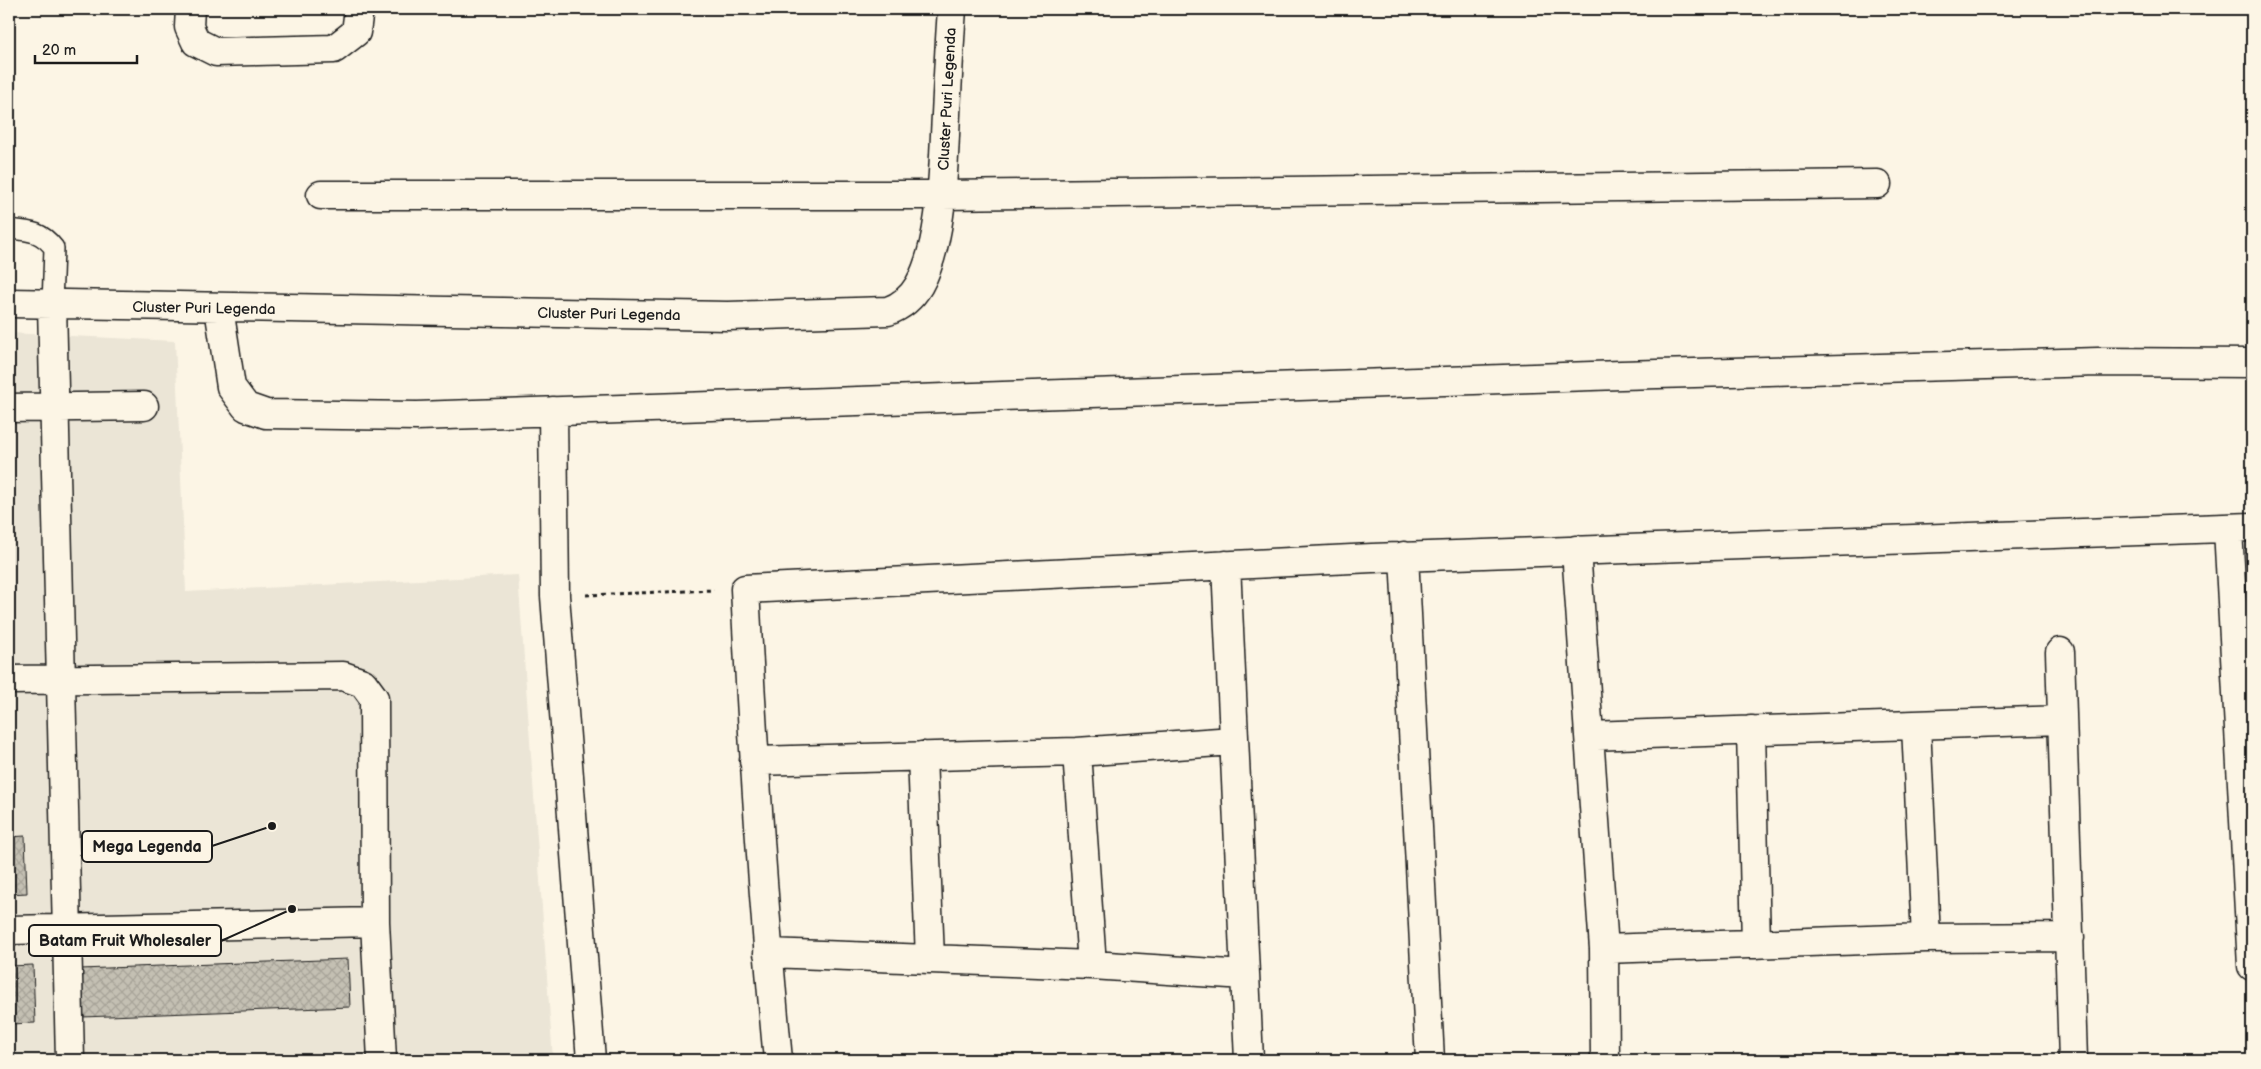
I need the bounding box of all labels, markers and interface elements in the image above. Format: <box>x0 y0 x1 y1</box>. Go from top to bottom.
street label: Cluster Puri Legenda <box>934 27 961 171</box>
scale bar <box>35 32 138 64</box>
text: 20 m <box>42 41 76 60</box>
street label: Cluster Puri Legenda <box>132 298 276 319</box>
street label: Cluster Puri Legenda <box>537 304 681 325</box>
callout: Mega Legenda <box>82 831 212 862</box>
text: Mega Legenda <box>92 838 202 857</box>
callout: Batam Fruit Wholesaler <box>29 925 221 956</box>
text: Batam Fruit Wholesaler <box>39 932 212 951</box>

